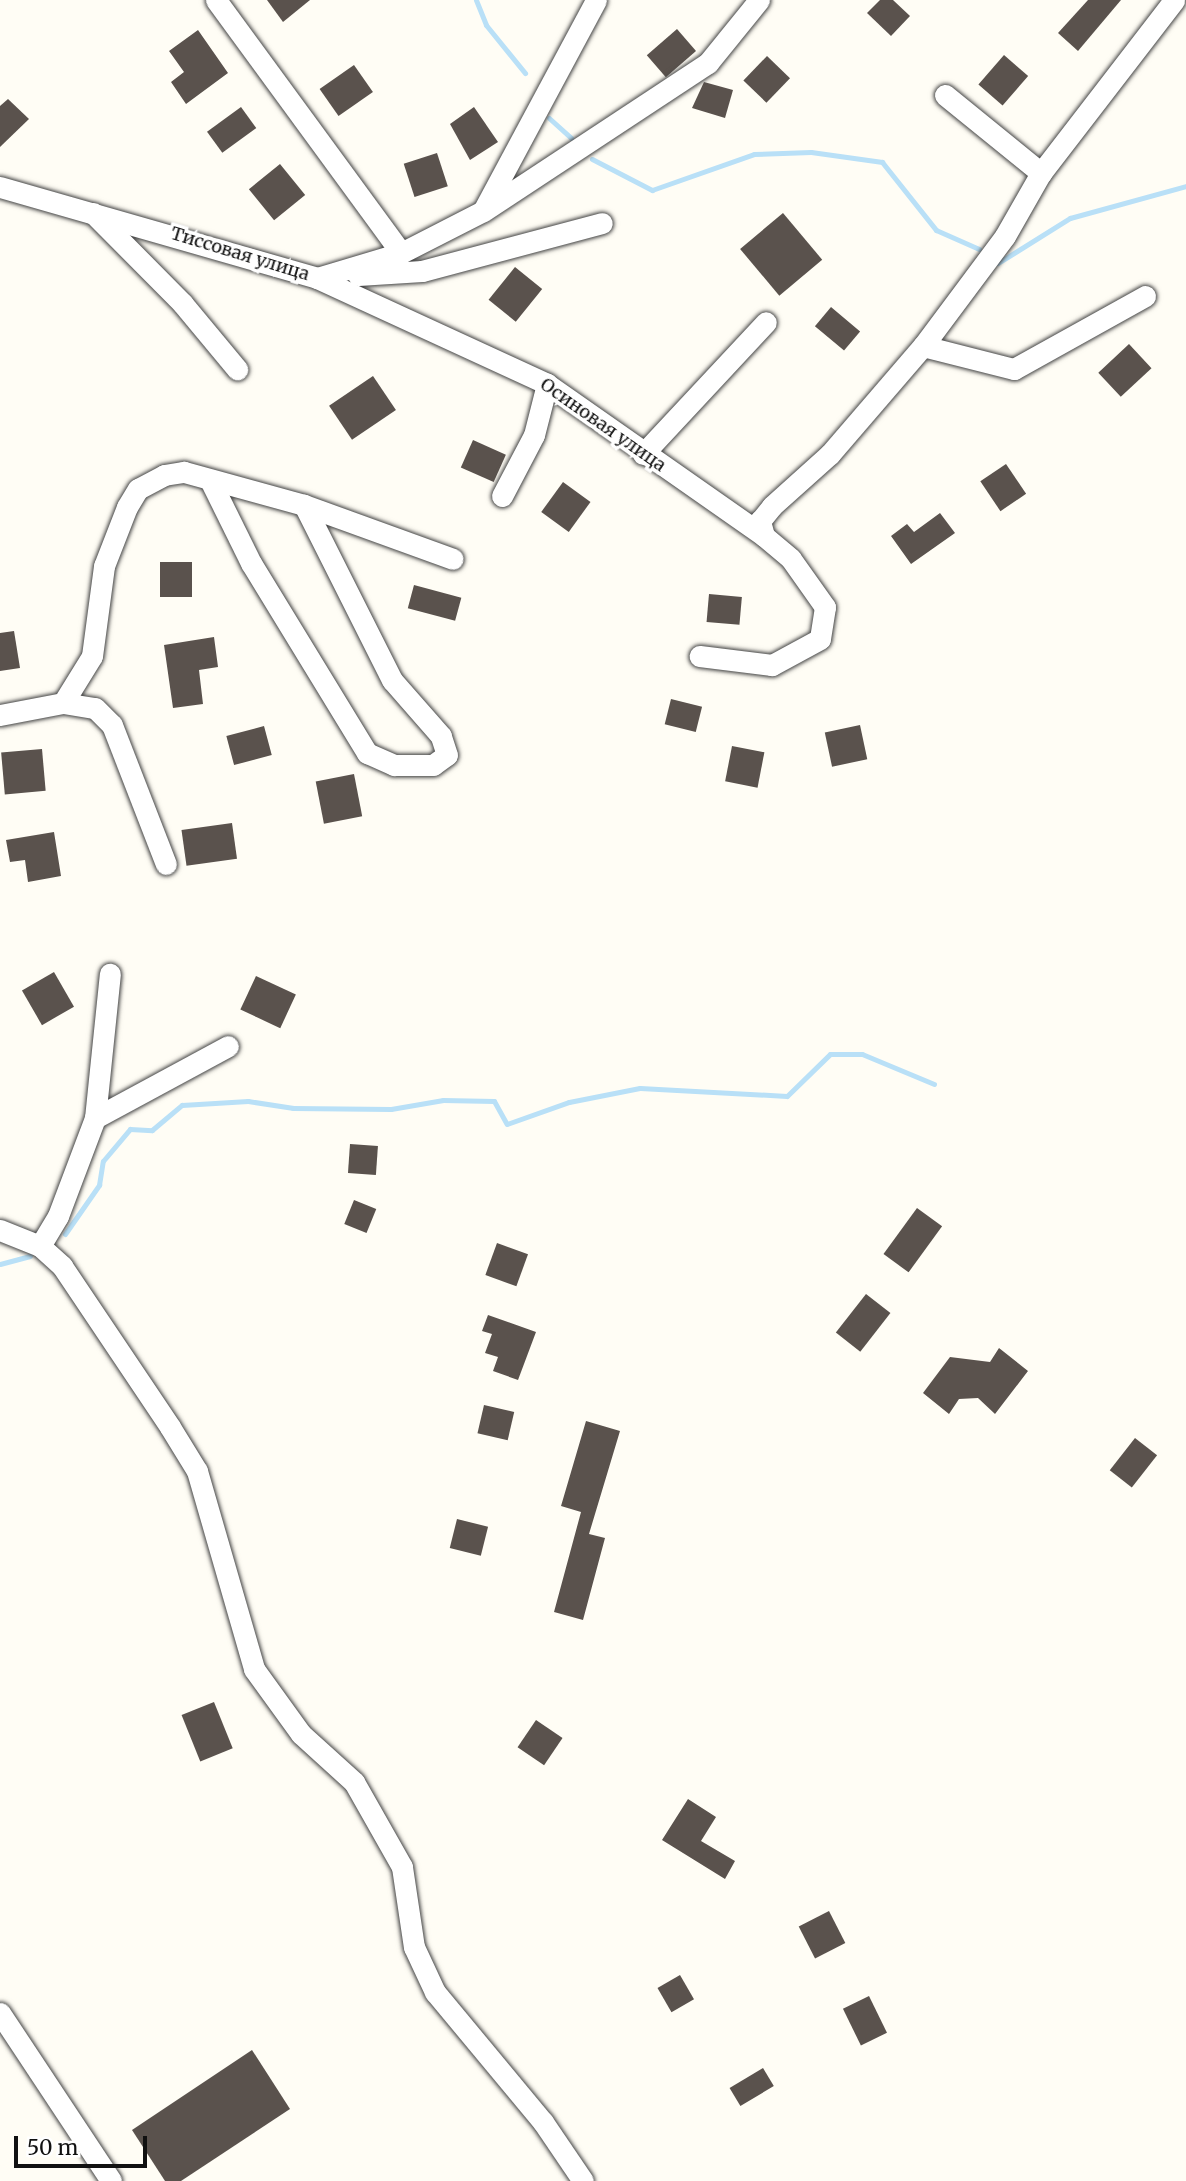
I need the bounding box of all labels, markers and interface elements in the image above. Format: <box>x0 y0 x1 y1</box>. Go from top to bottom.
street label: Тиссовая улица <box>168 223 312 285</box>
street label: Осиновая улица <box>536 374 670 476</box>
scale bar <box>18 2122 150 2166</box>
text: 50 m <box>27 2134 78 2161</box>

